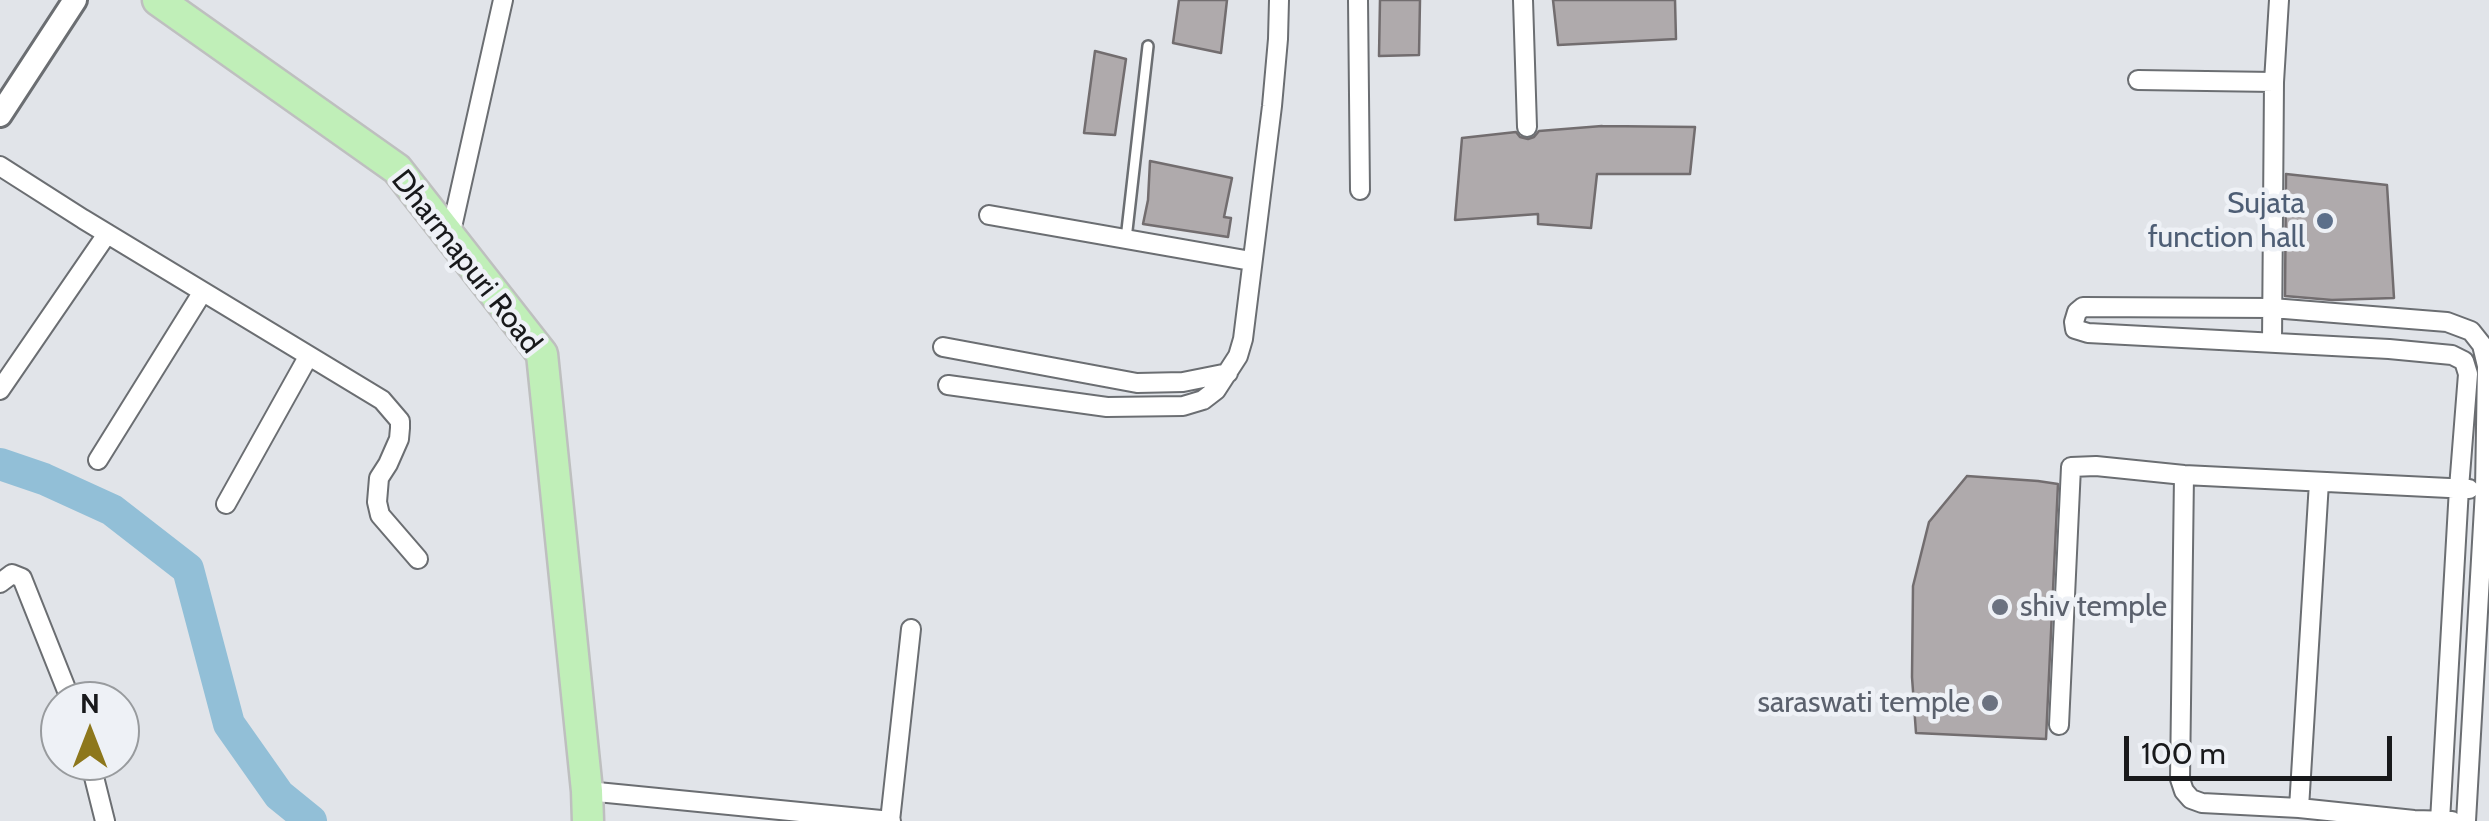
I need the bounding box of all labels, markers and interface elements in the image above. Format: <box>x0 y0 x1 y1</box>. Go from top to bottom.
street label: Dharmapuri Road <box>383 163 549 361</box>
place label: Sujata function hall <box>2148 186 2305 256</box>
marker: Sujata function hall <box>2314 210 2336 232</box>
place label: shiv temple <box>2020 589 2167 625</box>
marker: shiv temple <box>1989 596 2011 618</box>
north arrow <box>40 681 140 781</box>
place label: saraswati temple <box>1757 685 1970 721</box>
text: N <box>80 686 100 720</box>
marker: saraswati temple <box>1979 692 2001 714</box>
scale bar <box>2129 716 2396 778</box>
text: 100 m <box>2141 735 2226 772</box>

